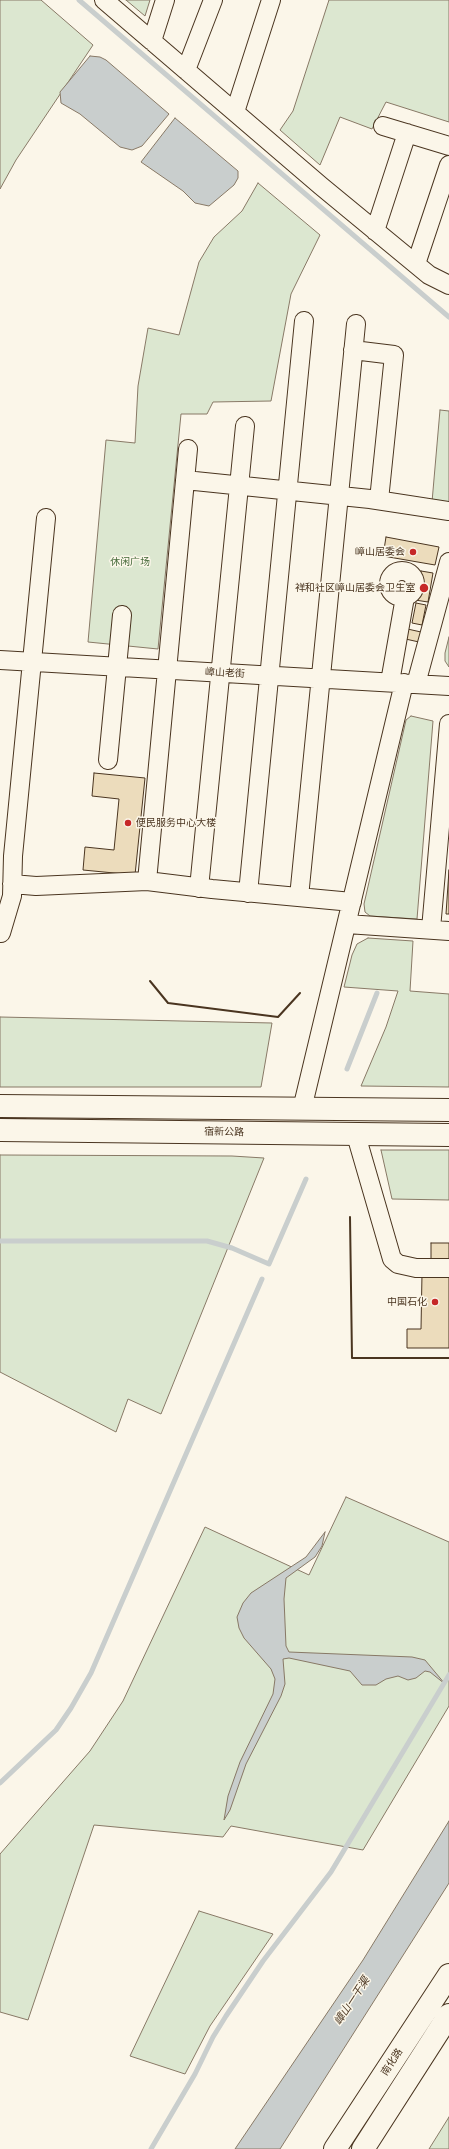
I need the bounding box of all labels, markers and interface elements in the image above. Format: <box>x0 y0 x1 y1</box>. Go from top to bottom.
place label: 嶂山居委会 <box>355 546 405 558</box>
marker: 嶂山居委会 <box>408 547 418 557</box>
park label: 休闲广场 <box>110 556 150 568</box>
place label: 祥和社区嶂山居委会卫生室 <box>295 582 415 594</box>
marker: 祥和社区嶂山居委会卫生室 <box>418 582 430 594</box>
street label: 嶂山老街 <box>205 666 245 680</box>
place label: 便民服务中心大楼 <box>136 817 216 829</box>
marker: 便民服务中心大楼 <box>123 818 133 828</box>
street label: 宿新公路 <box>204 1126 244 1138</box>
place label: 中国石化 <box>387 1296 427 1308</box>
marker: 中国石化 <box>430 1297 440 1307</box>
water label: 嶂山一干渠 <box>331 1974 373 2028</box>
street label: 南化路 <box>379 2046 405 2078</box>

